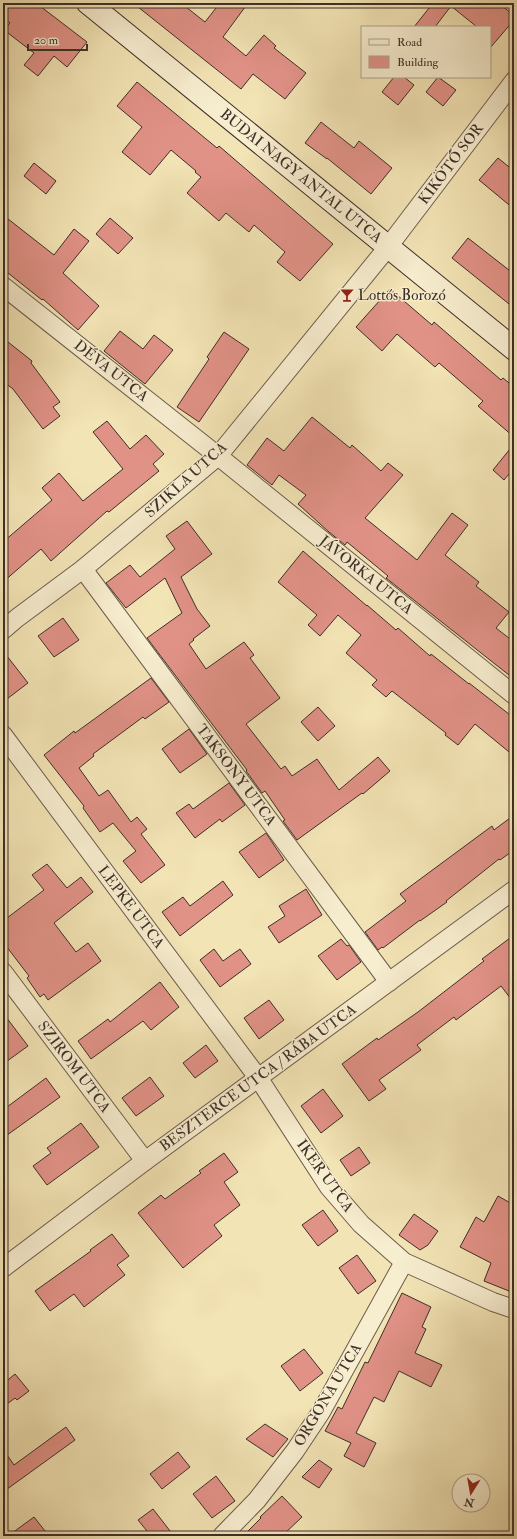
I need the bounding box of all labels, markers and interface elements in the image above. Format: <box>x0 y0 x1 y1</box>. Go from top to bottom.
scale bar <box>28 26 87 52</box>
legend <box>361 26 491 78</box>
text: 20 m <box>34 33 59 48</box>
text: Road <box>397 35 422 50</box>
text: Building <box>397 55 440 70</box>
street label: BUDAI NAGY ANTAL UTCA <box>216 105 386 248</box>
street label: KIKÖTŐ SOR <box>413 118 488 208</box>
place label: Lottós Borozó <box>358 286 446 305</box>
bar icon: Lottós Borozó <box>339 287 355 303</box>
street label: DÉVA UTCA <box>70 334 154 406</box>
street label: SZIKLA UTCA <box>141 438 231 522</box>
street label: JÁVORKA UTCA <box>314 529 418 620</box>
street label: TAKSONY UTCA <box>192 720 281 830</box>
street label: LEPKE UTCA <box>94 862 169 953</box>
street label: BESZTERCE UTCA / RÁBA UTCA <box>155 998 361 1156</box>
street label: SZIROM UTCA <box>33 1017 115 1117</box>
street label: IKER UTCA <box>292 1136 358 1217</box>
street label: ORGONA UTCA <box>290 1339 367 1450</box>
north arrow <box>451 1473 491 1513</box>
text: N <box>462 1495 476 1510</box>

